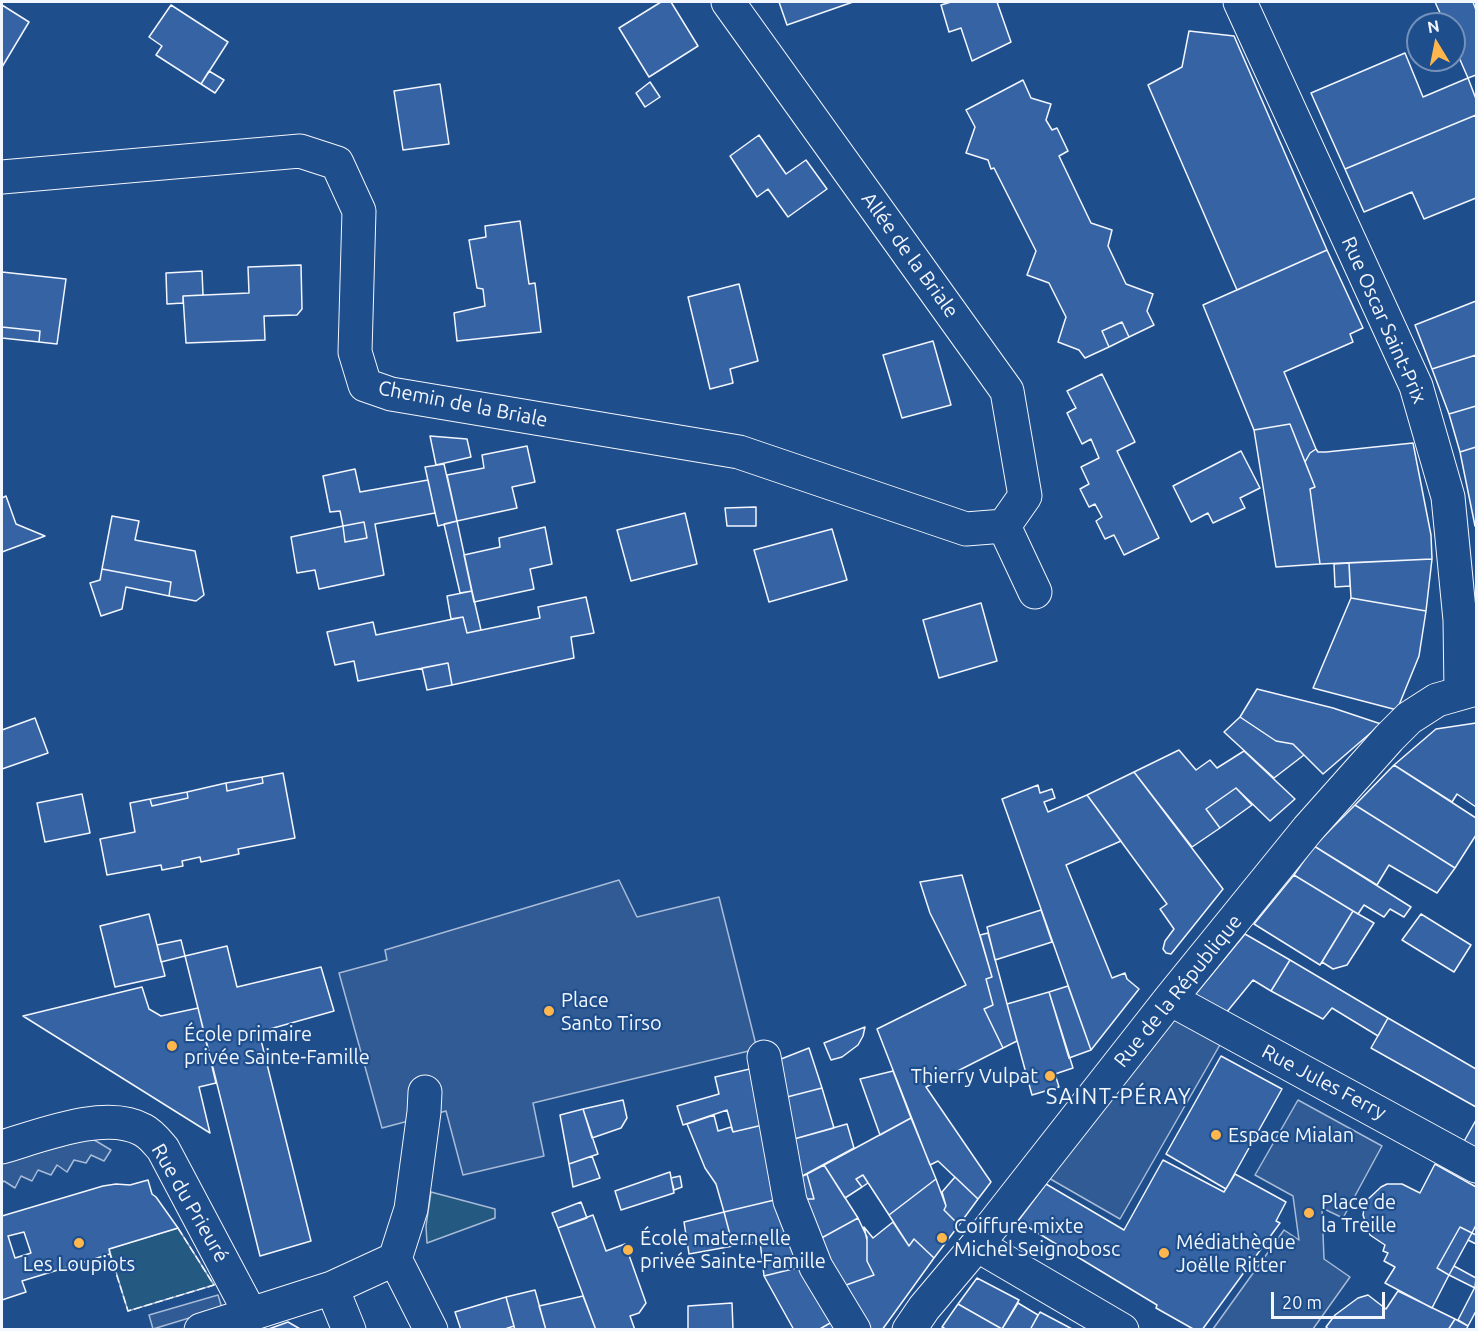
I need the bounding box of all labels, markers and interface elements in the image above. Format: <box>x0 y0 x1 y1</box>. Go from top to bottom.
north arrow <box>1406 12 1466 72</box>
text: N <box>1426 16 1441 36</box>
street label: Allée de la Briale <box>856 188 964 322</box>
street label: Rue Oscar Saint-Prix <box>1336 233 1432 407</box>
street label: Chemin de la Briale <box>376 376 550 432</box>
street label: Rue de la République <box>1109 910 1247 1072</box>
place label: Place Santo Tirso <box>561 988 662 1035</box>
marker: Place Santo Tirso <box>542 1004 556 1018</box>
place label: École primaire privée Sainte-Famille <box>184 1022 370 1069</box>
marker: École primaire privée Sainte-Famille <box>165 1039 179 1053</box>
street label: Rue Jules Ferry <box>1258 1039 1390 1125</box>
place label: Thierry Vulpat <box>911 1064 1038 1088</box>
marker: Thierry Vulpat <box>1043 1069 1057 1083</box>
district label: SAINT-PÉRAY <box>1046 1084 1192 1110</box>
place label: Espace Mialan <box>1228 1123 1354 1147</box>
marker: Espace Mialan <box>1209 1128 1223 1142</box>
street label: Rue du Prieuré <box>146 1140 234 1266</box>
place label: Place de la Treille <box>1321 1190 1397 1237</box>
marker: Place de la Treille <box>1302 1206 1316 1220</box>
place label: Coiffure mixte Michel Seignobosc <box>954 1214 1120 1261</box>
place label: École maternelle privée Sainte-Famille <box>640 1226 826 1273</box>
place label: Médiathèque Joëlle Ritter <box>1176 1230 1296 1277</box>
marker: Coiffure mixte Michel Seignobosc <box>935 1231 949 1245</box>
marker: Les Loupiots <box>72 1236 86 1250</box>
marker: École maternelle privée Sainte-Famille <box>621 1243 635 1257</box>
marker: Médiathèque Joëlle Ritter <box>1157 1246 1171 1260</box>
place label: Les Loupiots <box>23 1252 135 1276</box>
scale bar <box>1274 1280 1388 1318</box>
text: 20 m <box>1282 1292 1322 1312</box>

